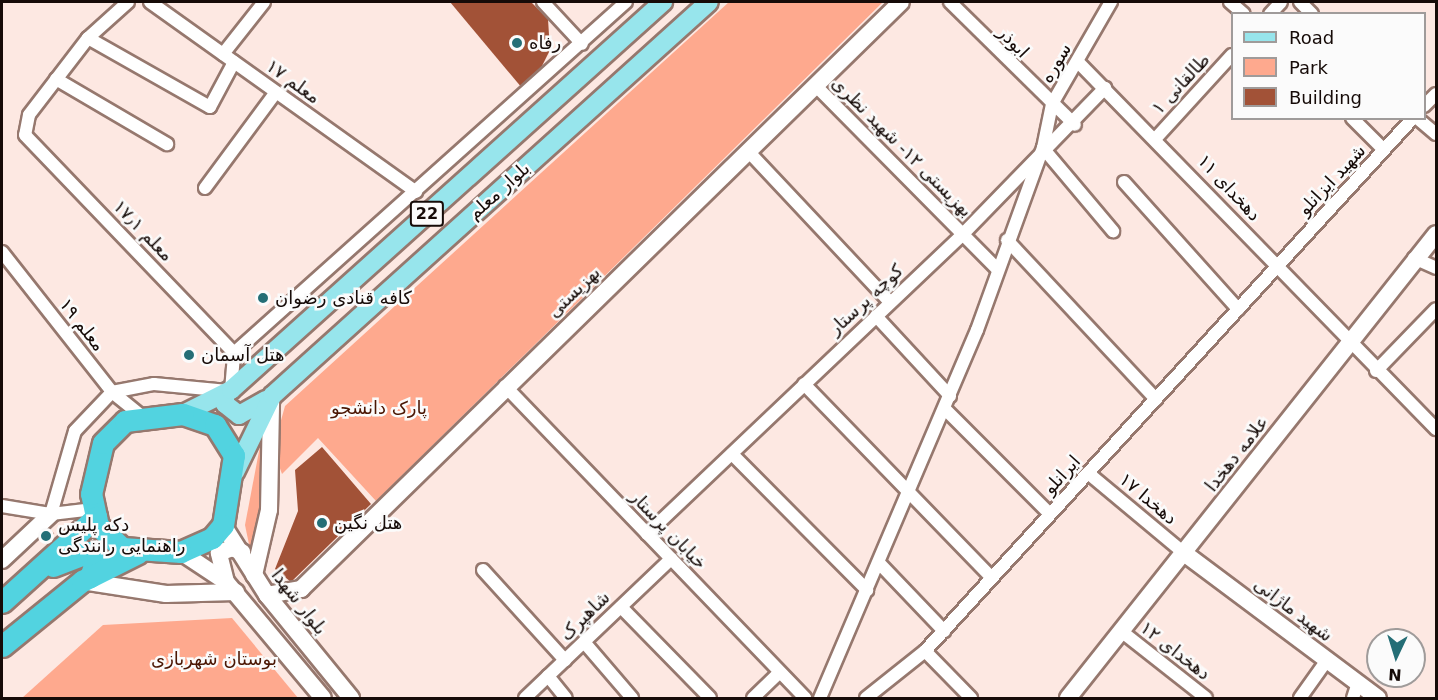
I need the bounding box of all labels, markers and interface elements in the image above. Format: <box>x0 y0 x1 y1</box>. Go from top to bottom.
legend <box>1231 12 1426 120</box>
street label: ابوذر <box>993 22 1033 62</box>
text: Road <box>1289 27 1334 48</box>
place label: رفاه <box>529 32 561 54</box>
marker: رفاه <box>510 36 524 50</box>
street label: سوره <box>1036 39 1076 87</box>
street label: طالقانی ۱ <box>1147 49 1215 119</box>
street label: معلم ۱۷ <box>262 55 324 109</box>
text: Park <box>1289 57 1328 78</box>
street label: بهزیستی ۱۲- شهید نظری <box>827 72 977 222</box>
text: Building <box>1289 87 1362 108</box>
street label: شهید ایزانلو <box>1294 140 1370 220</box>
street label: دهخدای ۱۱ <box>1193 150 1265 226</box>
street label: بلوار معلم <box>464 158 534 224</box>
street label: معلم ۱۷٫۱ <box>109 196 177 266</box>
road number: 22 <box>409 201 445 227</box>
street label: کوچه پرستار <box>824 260 908 340</box>
street label: بهزیستی <box>543 262 605 322</box>
place label: کافه قنادی رضوان <box>275 287 412 309</box>
marker: کافه قنادی رضوان <box>256 291 270 305</box>
street label: معلم ۱۹ <box>55 294 109 356</box>
place label: هتل آسمان <box>201 344 284 366</box>
marker: هتل آسمان <box>182 348 196 362</box>
park label: پارک دانشجو <box>331 397 427 419</box>
street label: علامه دهخدا <box>1201 412 1273 496</box>
street label: ایرانلو <box>1039 451 1085 499</box>
street label: دهخدا ۱۷ <box>1115 469 1181 529</box>
street label: خیابان پرستار <box>625 486 711 574</box>
place label: هتل نگین <box>334 512 402 534</box>
place label: دکه پلیس راهنمایی رانندگی <box>58 515 185 558</box>
marker: هتل نگین <box>315 516 329 530</box>
marker: دکه پلیس راهنمایی رانندگی <box>39 529 53 543</box>
street label: بلوار شهدا <box>267 565 331 639</box>
street label: شهید ماژانی <box>1249 573 1337 647</box>
street label: شاهپرک <box>555 587 615 645</box>
street label: دهخدای ۱۲ <box>1136 617 1214 685</box>
north arrow <box>1366 628 1426 688</box>
park label: بوستان شهربازی <box>151 648 277 670</box>
text: N <box>1388 665 1402 684</box>

